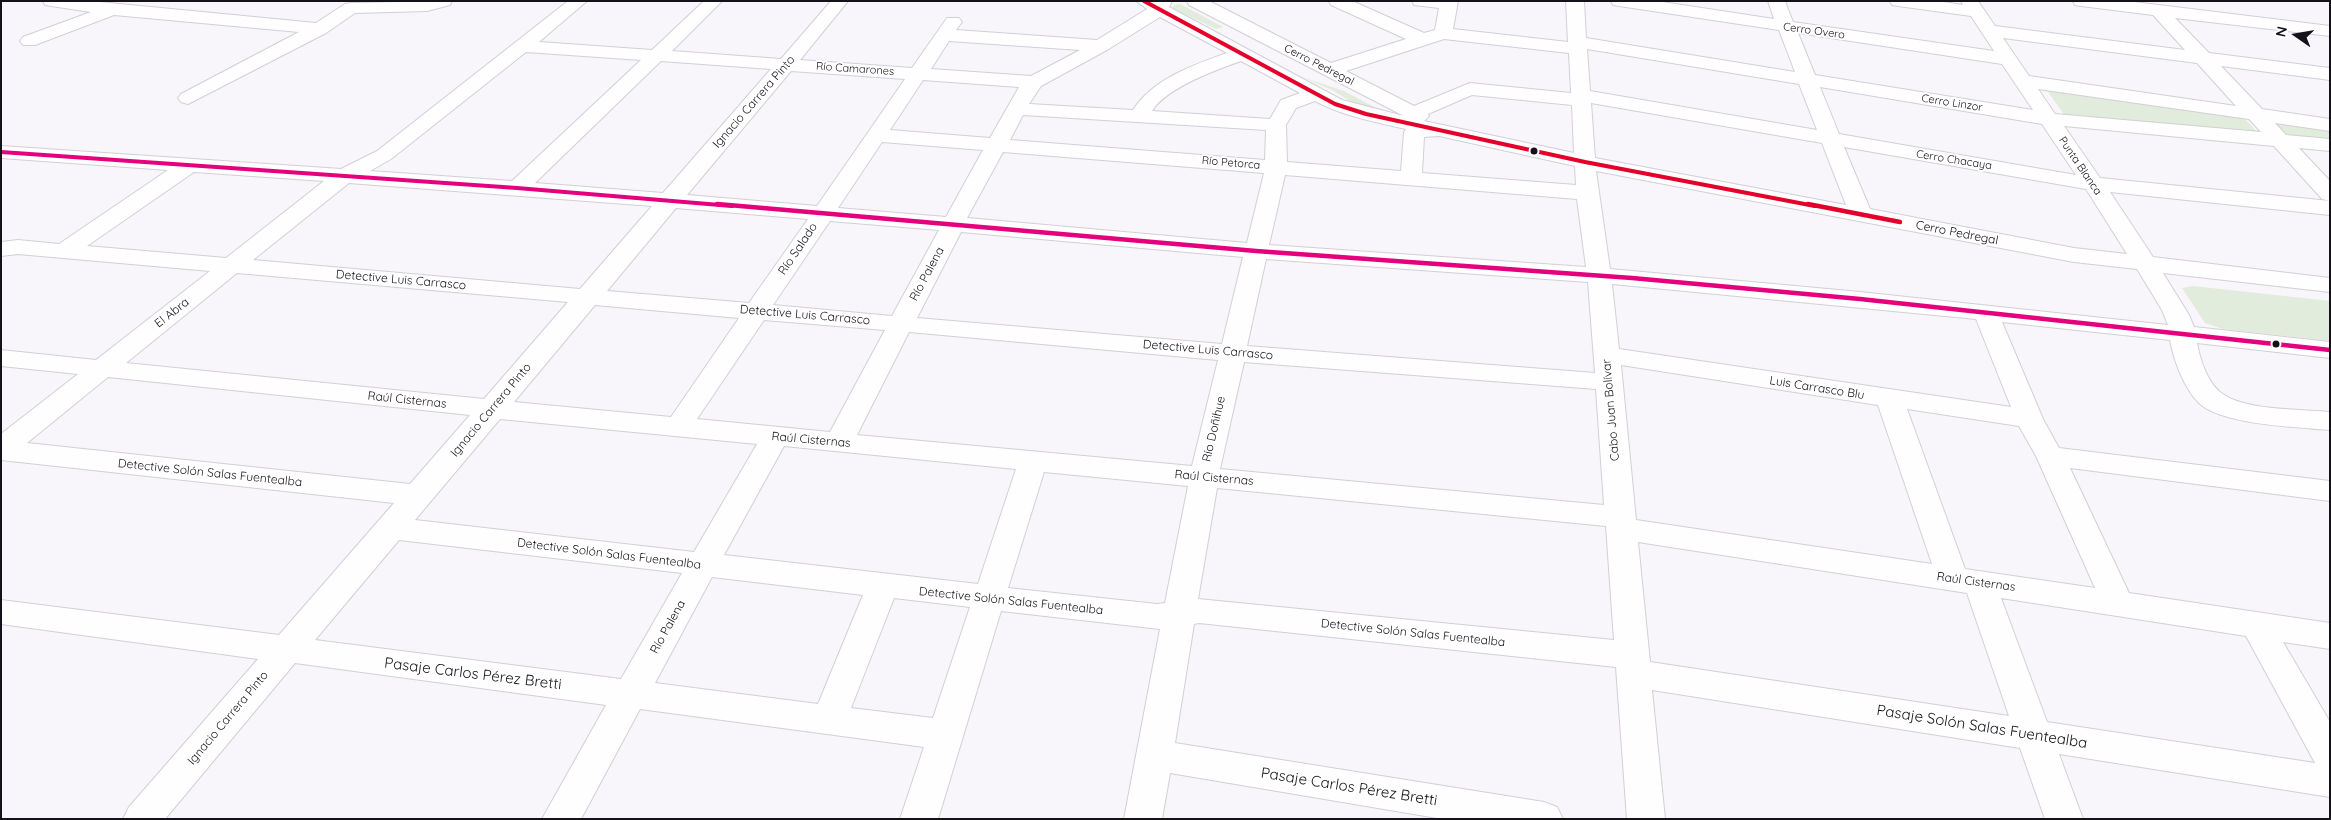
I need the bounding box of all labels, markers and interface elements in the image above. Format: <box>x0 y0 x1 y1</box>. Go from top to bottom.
north arrow <box>2271 10 2321 60</box>
street label: Cerro Overo <box>1782 20 1846 42</box>
text: N <box>2271 25 2291 39</box>
street label: Cerro Pedregal <box>1282 42 1356 88</box>
street label: Ignacio Carrera Pinto <box>710 53 798 151</box>
street label: Río Camarones <box>815 60 895 78</box>
street label: Cerro Linzor <box>1920 92 1984 114</box>
street label: Punta Blanca <box>2056 134 2104 198</box>
unlabelled marker <box>1529 146 1539 156</box>
street label: Cerro Chacaya <box>1915 147 1993 173</box>
street label: Río Petorca <box>1201 154 1261 172</box>
street label: Cerro Pedregal <box>1915 218 1999 248</box>
street label: Río Salado <box>775 220 821 278</box>
street label: Río Palena <box>907 245 947 303</box>
street label: Detective Luis Carrasco <box>335 267 467 293</box>
street label: El Abra <box>152 295 192 331</box>
street label: Detective Luis Carrasco <box>739 302 871 328</box>
street label: Detective Luis Carrasco <box>1142 337 1274 363</box>
unlabelled marker <box>2271 339 2281 349</box>
street label: Cabo Juan Bolívar <box>1599 358 1623 462</box>
street label: Ignacio Carrera Pinto <box>448 360 534 460</box>
street label: Luis Carrasco Blu <box>1769 373 1865 403</box>
street label: Raúl Cisternas <box>367 389 447 411</box>
street label: Río Doñihue <box>1199 395 1229 463</box>
street label: Raúl Cisternas <box>771 429 851 451</box>
street label: Detective Solón Salas Fuentealba <box>117 456 303 490</box>
street label: Raúl Cisternas <box>1174 467 1254 489</box>
street label: Detective Solón Salas Fuentealba <box>516 536 702 572</box>
street label: Raúl Cisternas <box>1936 569 2016 595</box>
street label: Detective Solón Salas Fuentealba <box>918 584 1104 618</box>
street label: Río Palena <box>647 598 689 656</box>
street label: Detective Solón Salas Fuentealba <box>1320 616 1506 650</box>
street label: Pasaje Carlos Pérez Bretti <box>383 654 563 694</box>
street label: Ignacio Carrera Pinto <box>185 668 271 768</box>
street label: Pasaje Solón Salas Fuentealba <box>1875 701 2089 753</box>
street label: Pasaje Carlos Pérez Bretti <box>1259 764 1439 810</box>

